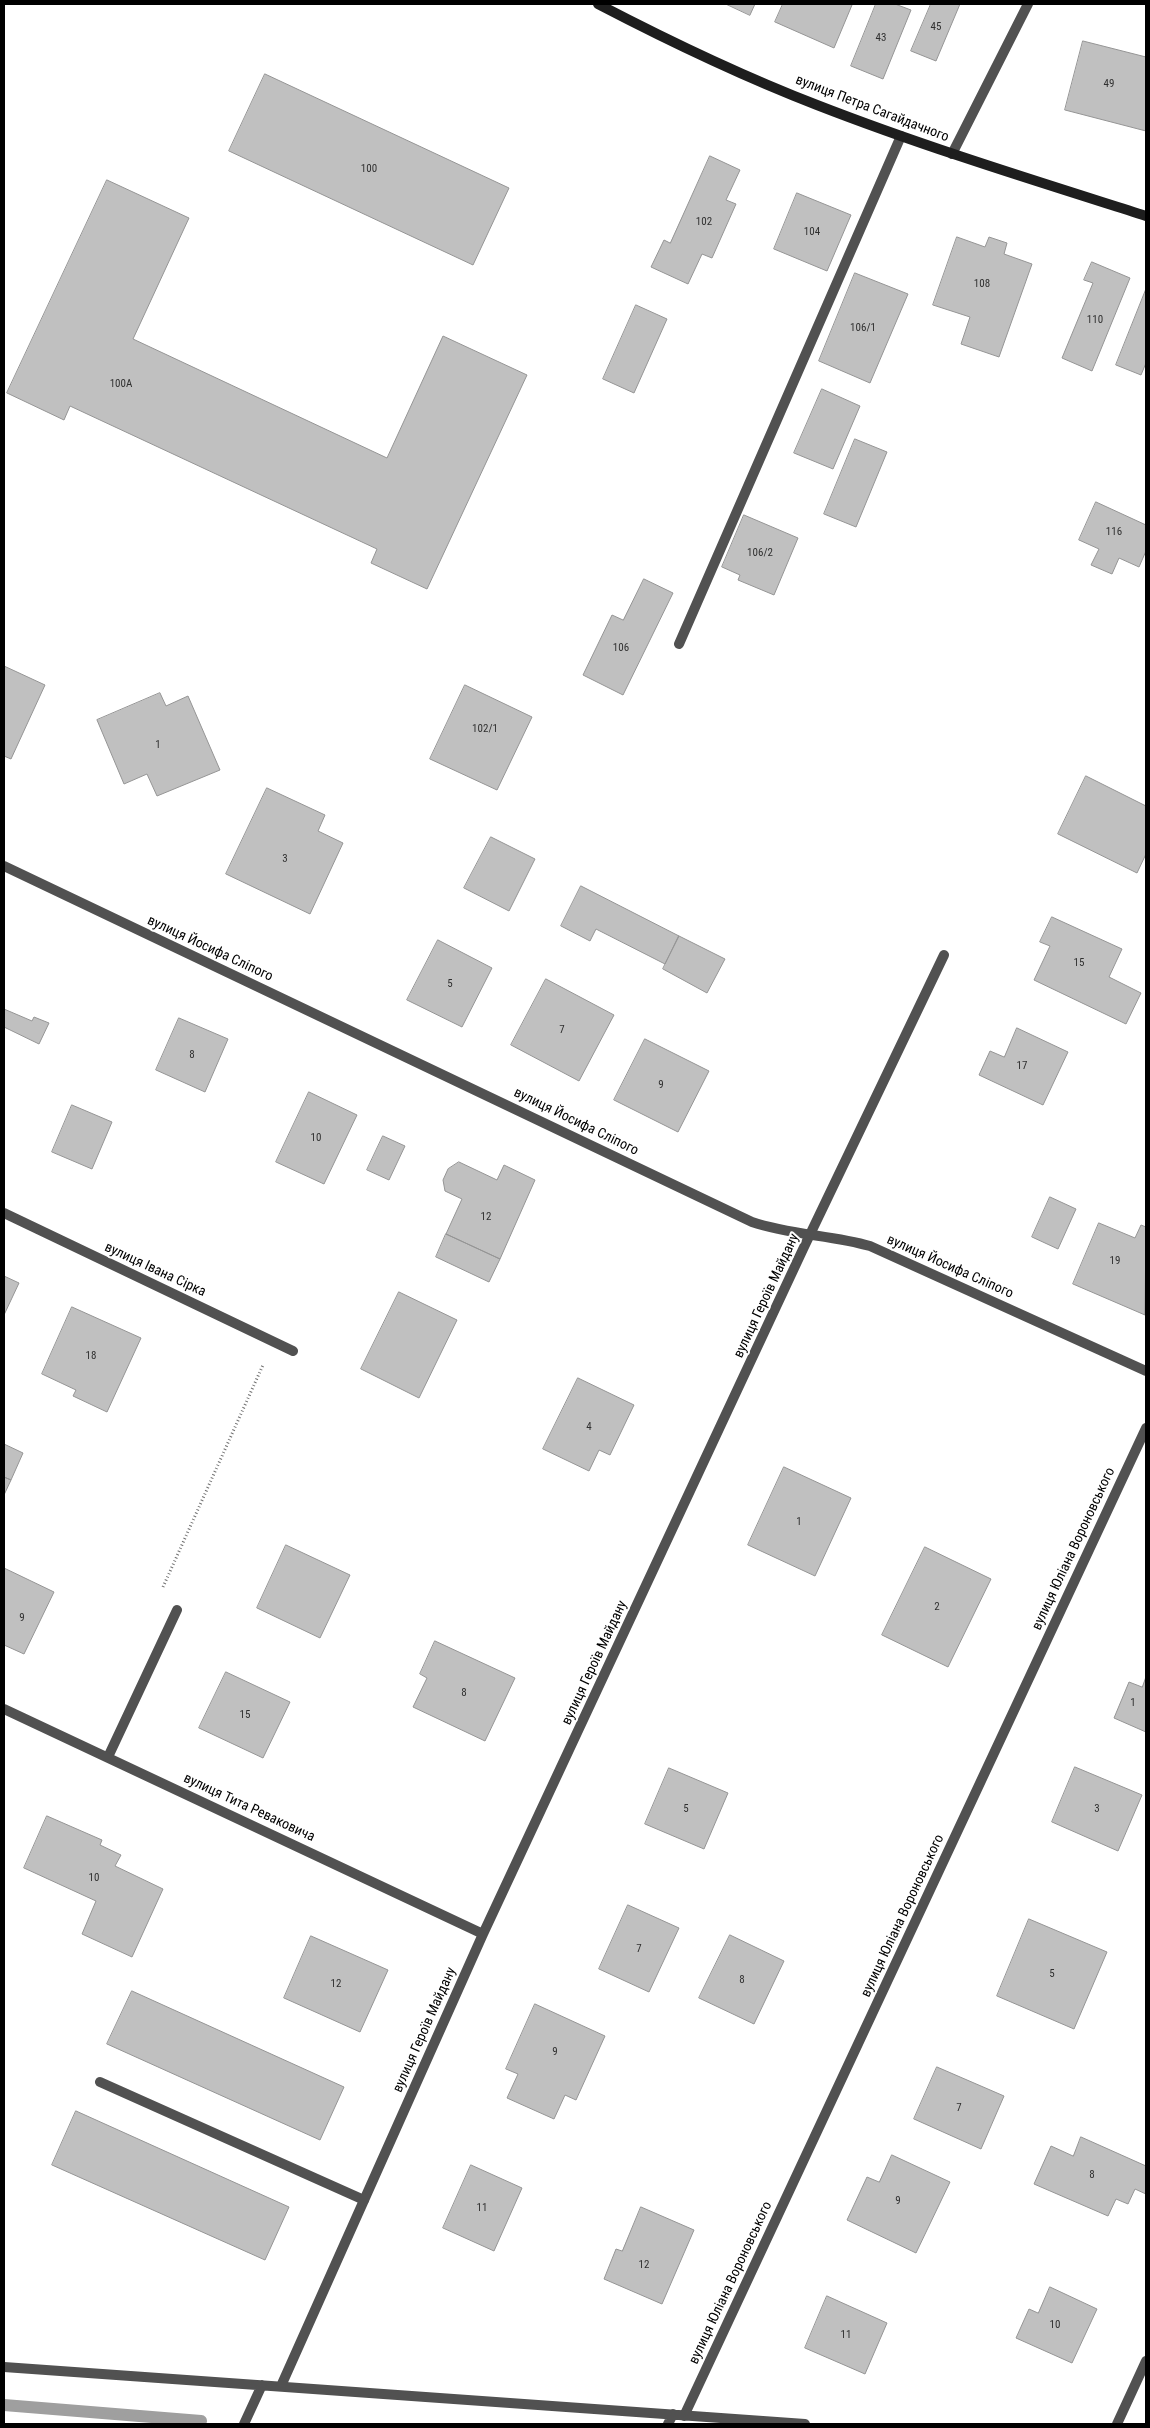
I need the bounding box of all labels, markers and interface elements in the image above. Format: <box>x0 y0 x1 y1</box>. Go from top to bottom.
house number: 45 <box>931 20 941 34</box>
house number: 43 <box>876 31 886 45</box>
street label: вулиця Петра Сагайдачного <box>793 72 951 146</box>
house number: 49 <box>1104 77 1114 91</box>
house number: 100 <box>361 162 377 176</box>
house number: 102 <box>696 215 712 229</box>
house number: 104 <box>804 225 820 239</box>
house number: 108 <box>974 277 990 291</box>
house number: 110 <box>1087 313 1103 327</box>
house number: 106/1 <box>850 321 876 335</box>
house number: 100А <box>110 377 132 391</box>
house number: 116 <box>1106 525 1122 539</box>
house number: 106/2 <box>747 546 773 560</box>
house number: 106 <box>613 641 629 655</box>
house number: 102/1 <box>472 722 498 736</box>
house number: 1 <box>155 738 161 752</box>
house number: 3 <box>282 852 288 866</box>
street label: вулиця Йосифа Сліпого <box>144 912 276 986</box>
house number: 15 <box>1074 956 1084 970</box>
house number: 5 <box>447 977 453 991</box>
house number: 7 <box>559 1023 565 1037</box>
house number: 8 <box>189 1048 195 1062</box>
house number: 17 <box>1017 1059 1027 1073</box>
house number: 9 <box>658 1078 664 1092</box>
street label: вулиця Йосифа Сліпого <box>511 1084 641 1160</box>
house number: 10 <box>311 1131 321 1145</box>
house number: 12 <box>481 1210 491 1224</box>
street label: вулиця Героїв Майдану <box>731 1231 803 1361</box>
street label: вулиця Йосифа Сліпого <box>884 1232 1016 1302</box>
street label: вулиця Івана Сірка <box>102 1239 208 1301</box>
house number: 19 <box>1110 1254 1120 1268</box>
house number: 18 <box>86 1349 96 1363</box>
house number: 4 <box>586 1420 592 1434</box>
street label: вулиця Юліана Вороновського <box>1029 1465 1119 1633</box>
house number: 1 <box>796 1515 802 1529</box>
street label: вулиця Героїв Майдану <box>559 1598 631 1728</box>
house number: 2 <box>934 1600 940 1614</box>
house number: 9 <box>19 1611 25 1625</box>
house number: 8 <box>461 1686 467 1700</box>
house number: 1 <box>1130 1696 1136 1710</box>
house number: 15 <box>240 1708 250 1722</box>
street label: вулиця Тита Реваковича <box>181 1770 317 1846</box>
house number: 5 <box>683 1802 689 1816</box>
house number: 3 <box>1094 1802 1100 1816</box>
street label: вулиця Юліана Вороновського <box>858 1832 948 2000</box>
house number: 10 <box>89 1871 99 1885</box>
house number: 7 <box>636 1942 642 1956</box>
street label: вулиця Героїв Майдану <box>390 1965 460 2095</box>
house number: 5 <box>1049 1967 1055 1981</box>
house number: 8 <box>739 1973 745 1987</box>
house number: 12 <box>331 1977 341 1991</box>
house number: 9 <box>552 2045 558 2059</box>
house number: 7 <box>956 2101 962 2115</box>
house number: 8 <box>1089 2168 1095 2182</box>
house number: 9 <box>895 2194 901 2208</box>
street label: вулиця Юліана Вороновського <box>686 2199 776 2367</box>
house number: 11 <box>477 2201 487 2215</box>
house number: 12 <box>639 2258 649 2272</box>
house number: 10 <box>1050 2318 1060 2332</box>
house number: 11 <box>841 2328 851 2342</box>

